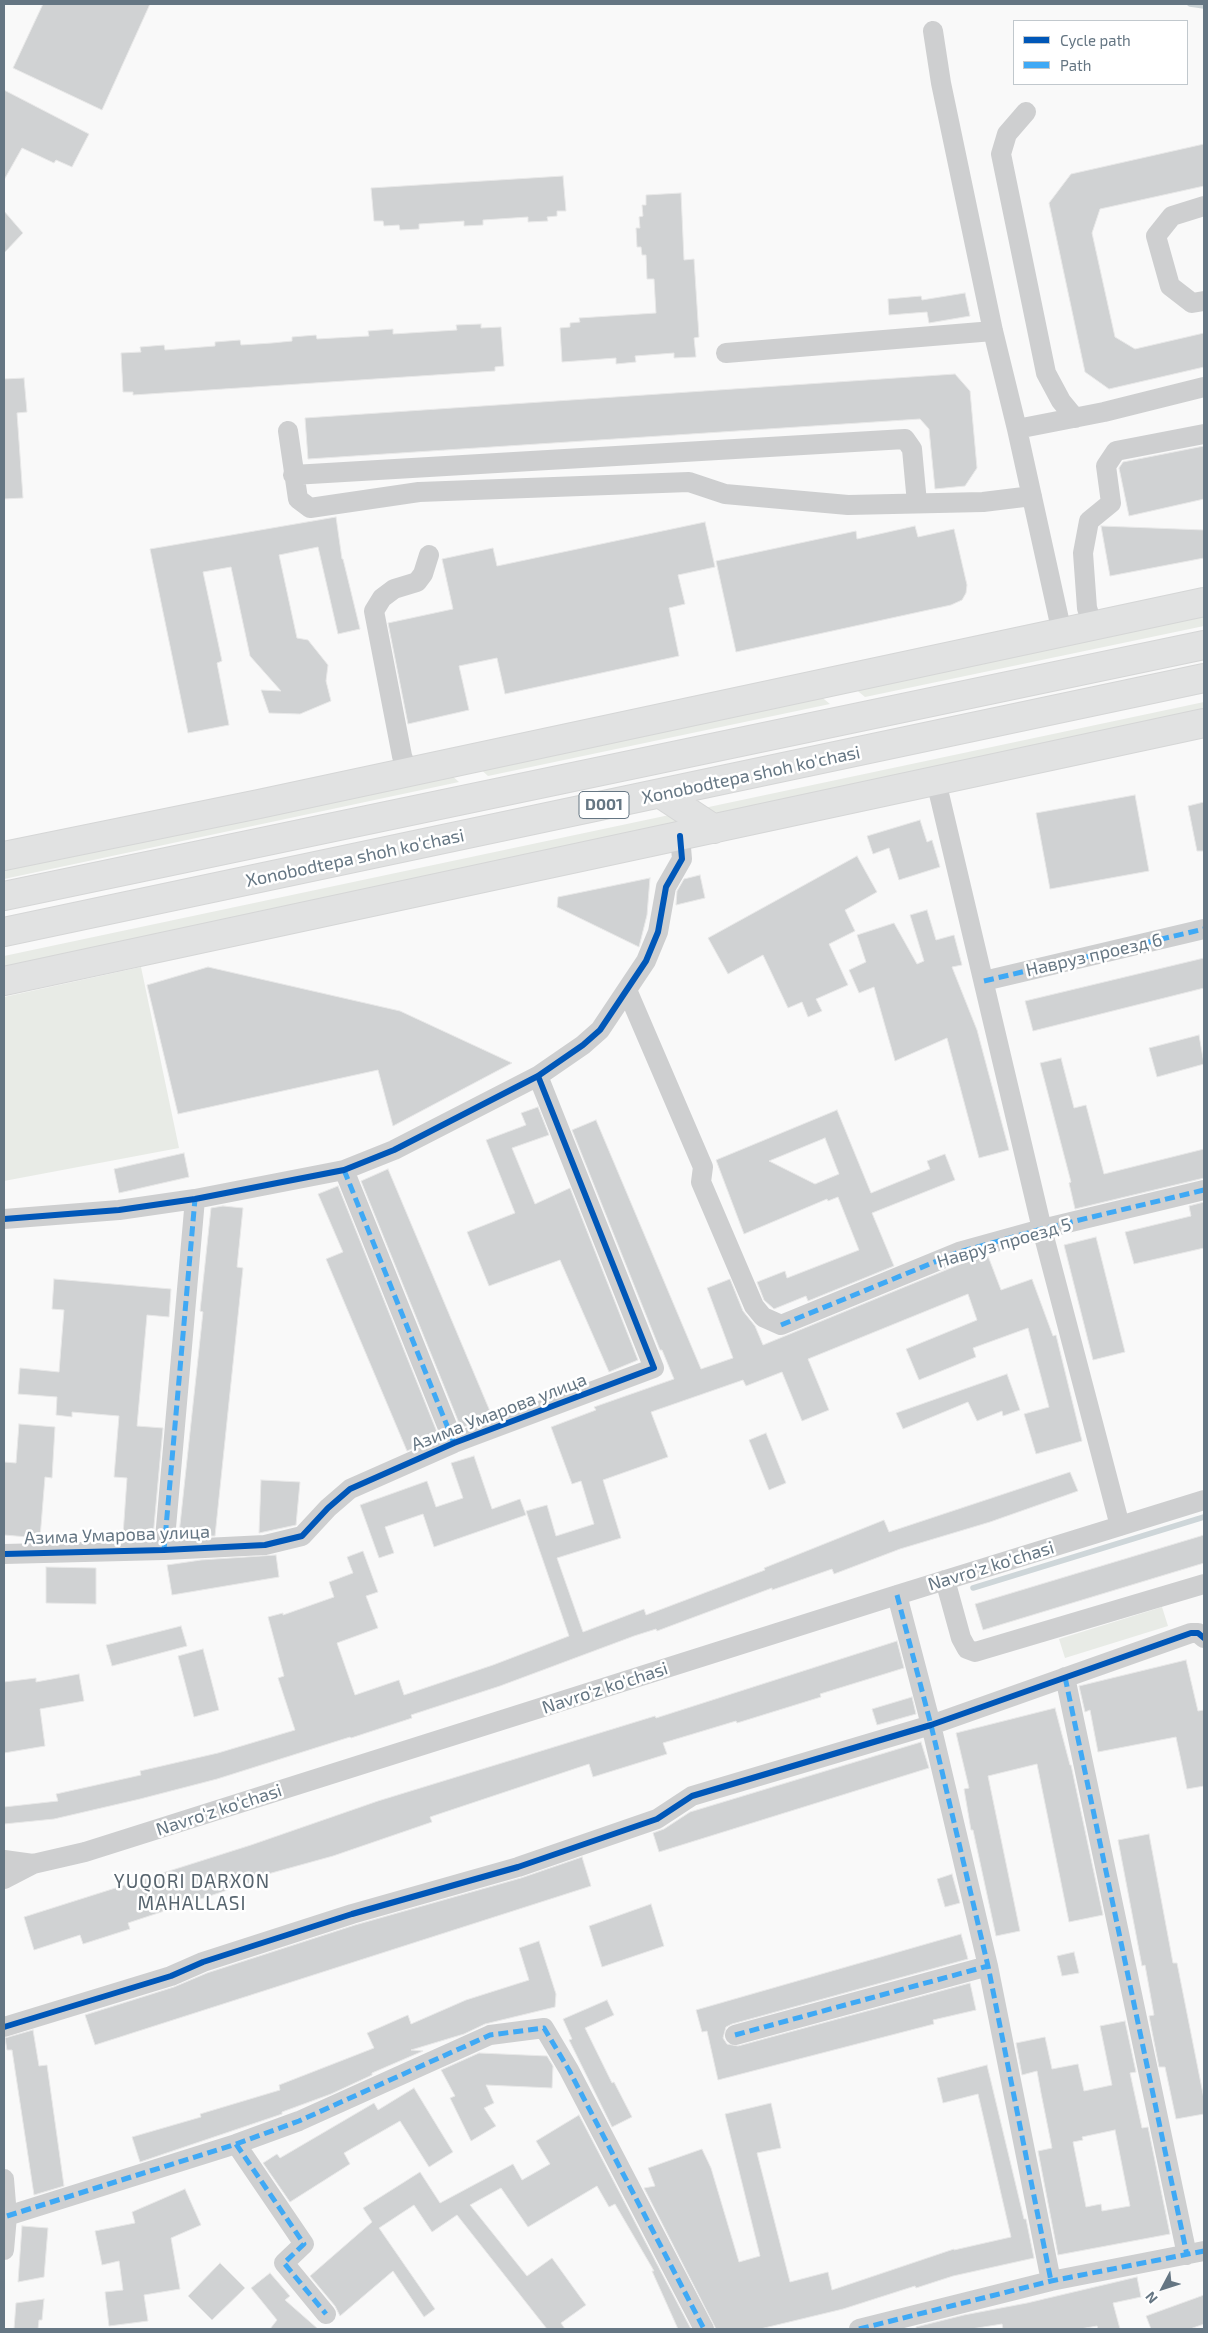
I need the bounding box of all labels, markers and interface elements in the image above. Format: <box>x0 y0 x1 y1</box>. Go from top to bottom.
legend <box>1013 20 1188 85</box>
text: Cycle path <box>1060 31 1131 49</box>
text: Path <box>1060 56 1091 74</box>
street label: Xonobodtepa shoh ko'chasi <box>640 741 862 809</box>
road number: D001 <box>579 792 629 818</box>
street label: Xonobodtepa shoh ko'chasi <box>244 824 466 892</box>
street label: Навруз проезд 6 <box>1024 929 1164 981</box>
street label: Навруз проезд 5 <box>934 1213 1074 1273</box>
street label: Азима Умарова улица <box>408 1369 590 1455</box>
street label: Азима Умарова улица <box>24 1521 210 1549</box>
street label: Navro'z ko'chasi <box>925 1537 1057 1595</box>
street label: Navro'z ko'chasi <box>539 1657 671 1719</box>
street label: Navro'z ko'chasi <box>153 1779 285 1841</box>
district label: YUQORI DARXON MAHALLASI <box>112 1871 272 1915</box>
north arrow <box>1138 2263 1188 2313</box>
text: N <box>1141 2289 1161 2307</box>

